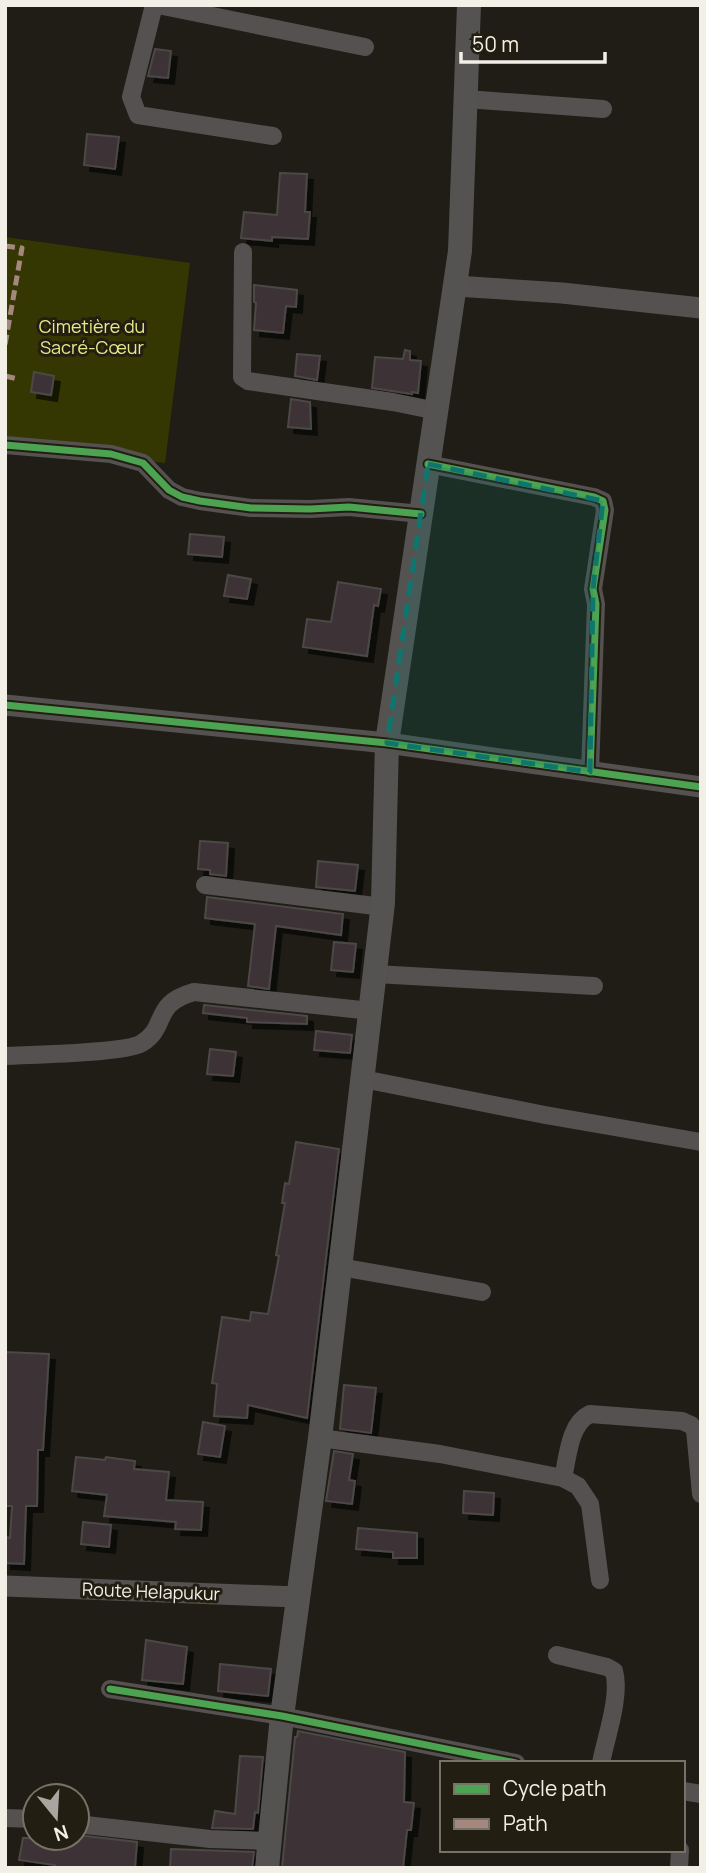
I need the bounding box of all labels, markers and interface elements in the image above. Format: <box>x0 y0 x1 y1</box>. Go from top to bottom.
scale bar <box>461 21 604 65</box>
text: 50 m <box>472 30 519 58</box>
park label: Cimetière du Sacré-Cœur <box>39 314 145 359</box>
street label: Route Helapukur <box>82 1577 221 1605</box>
legend <box>440 1761 685 1852</box>
text: Cycle path <box>503 1774 606 1802</box>
north arrow <box>21 1782 91 1852</box>
text: Path <box>503 1809 548 1837</box>
text: N <box>51 1819 72 1848</box>

